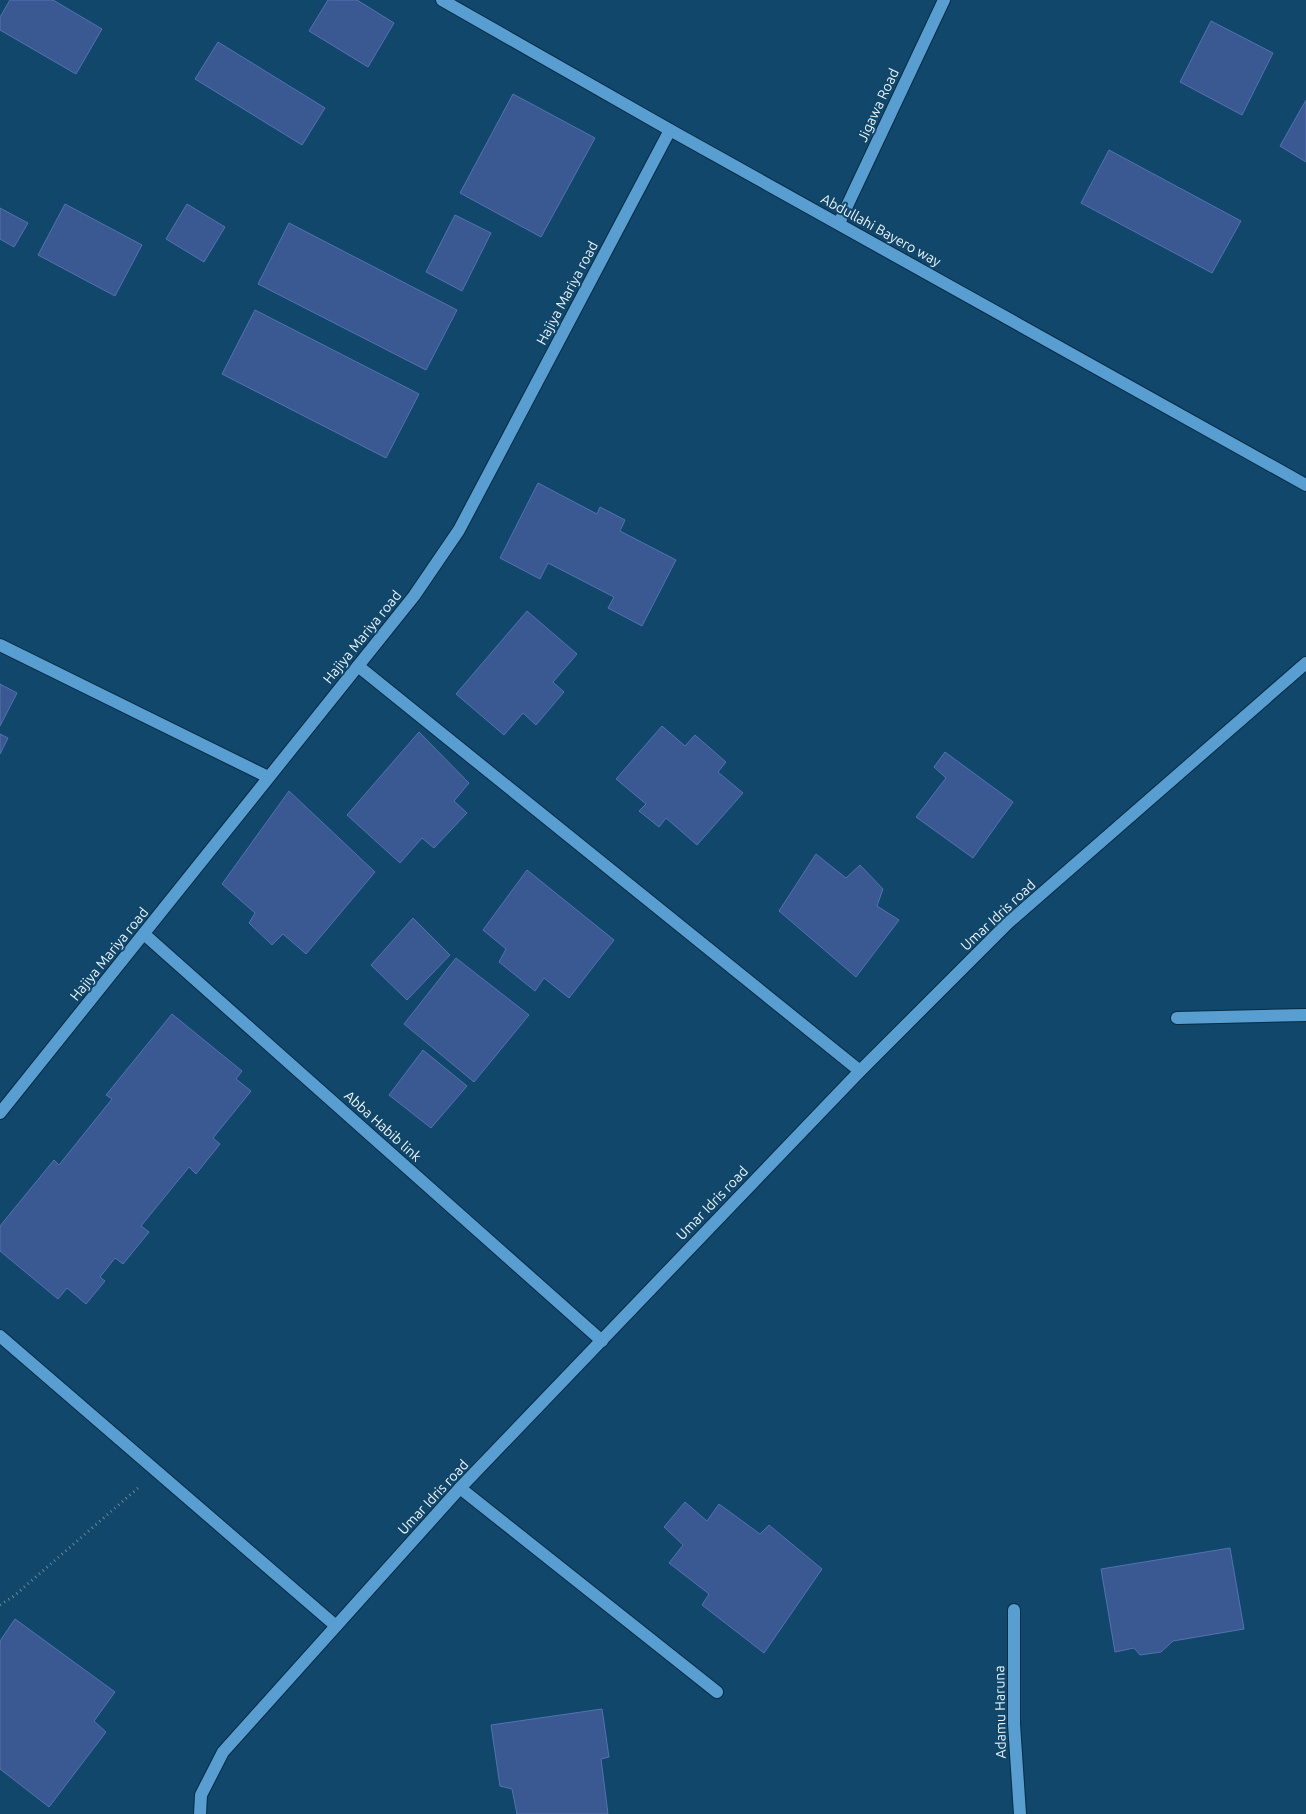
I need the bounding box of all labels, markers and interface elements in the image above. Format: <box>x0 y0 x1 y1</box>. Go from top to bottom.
street label: Jigawa Road <box>854 66 902 144</box>
street label: Abdullahi Bayero way <box>818 190 944 270</box>
street label: Hajiya Mariya road <box>533 239 601 347</box>
street label: Hajiya Mariya road <box>320 587 404 687</box>
street label: Umar Idris road <box>957 876 1039 954</box>
street label: Hajiya Mariya road <box>67 904 151 1004</box>
street label: Abba Habib link <box>341 1087 425 1165</box>
street label: Umar Idris road <box>673 1163 751 1243</box>
street label: Umar Idris road <box>394 1456 472 1538</box>
street label: Adamu Haruna <box>991 1665 1009 1759</box>

